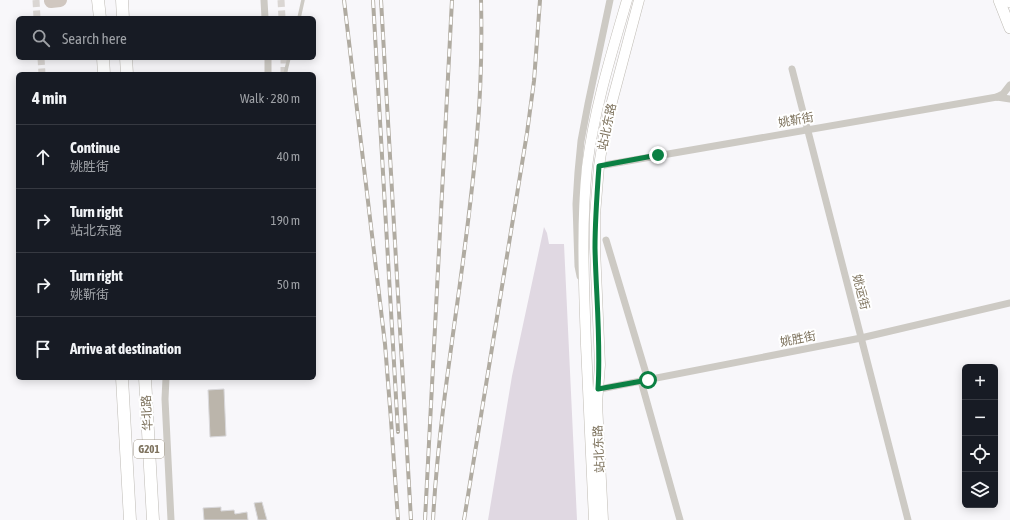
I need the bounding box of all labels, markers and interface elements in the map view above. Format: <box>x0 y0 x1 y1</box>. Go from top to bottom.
search box <box>16 16 316 60</box>
icon: search <box>30 27 52 49</box>
text: Search here <box>62 30 127 47</box>
text: 4 min <box>32 88 67 108</box>
text: Walk · 280 m <box>240 91 300 106</box>
street label: 站北东路 <box>595 102 619 152</box>
street label: 姚靳街 <box>777 110 815 130</box>
text: Continue <box>70 139 120 156</box>
icon: ahead <box>32 146 54 168</box>
route end <box>649 146 667 164</box>
text: 40 m <box>277 149 300 164</box>
text: 姚胜街 <box>70 159 109 174</box>
text: Turn right <box>70 203 123 220</box>
icon: right <box>32 210 54 232</box>
text: 190 m <box>271 213 300 228</box>
text: 站北东路 <box>70 223 122 238</box>
text: Turn right <box>70 267 123 284</box>
street label: 姚运街 <box>850 273 872 311</box>
icon: right <box>32 274 54 296</box>
text: 50 m <box>277 277 300 292</box>
text: 姚靳街 <box>70 287 109 302</box>
street label: 姚胜街 <box>779 329 817 349</box>
icon: arrive <box>32 338 54 360</box>
text: Arrive at destination <box>70 340 181 357</box>
map controls <box>962 364 998 508</box>
button: + <box>962 364 998 400</box>
route start <box>639 371 657 389</box>
street label: 华北路 <box>139 395 155 431</box>
button: − <box>962 400 998 436</box>
street label: 站北东路 <box>591 425 607 473</box>
button: locate <box>962 436 998 472</box>
road number: G201 <box>134 440 164 458</box>
button: layers <box>962 472 998 508</box>

